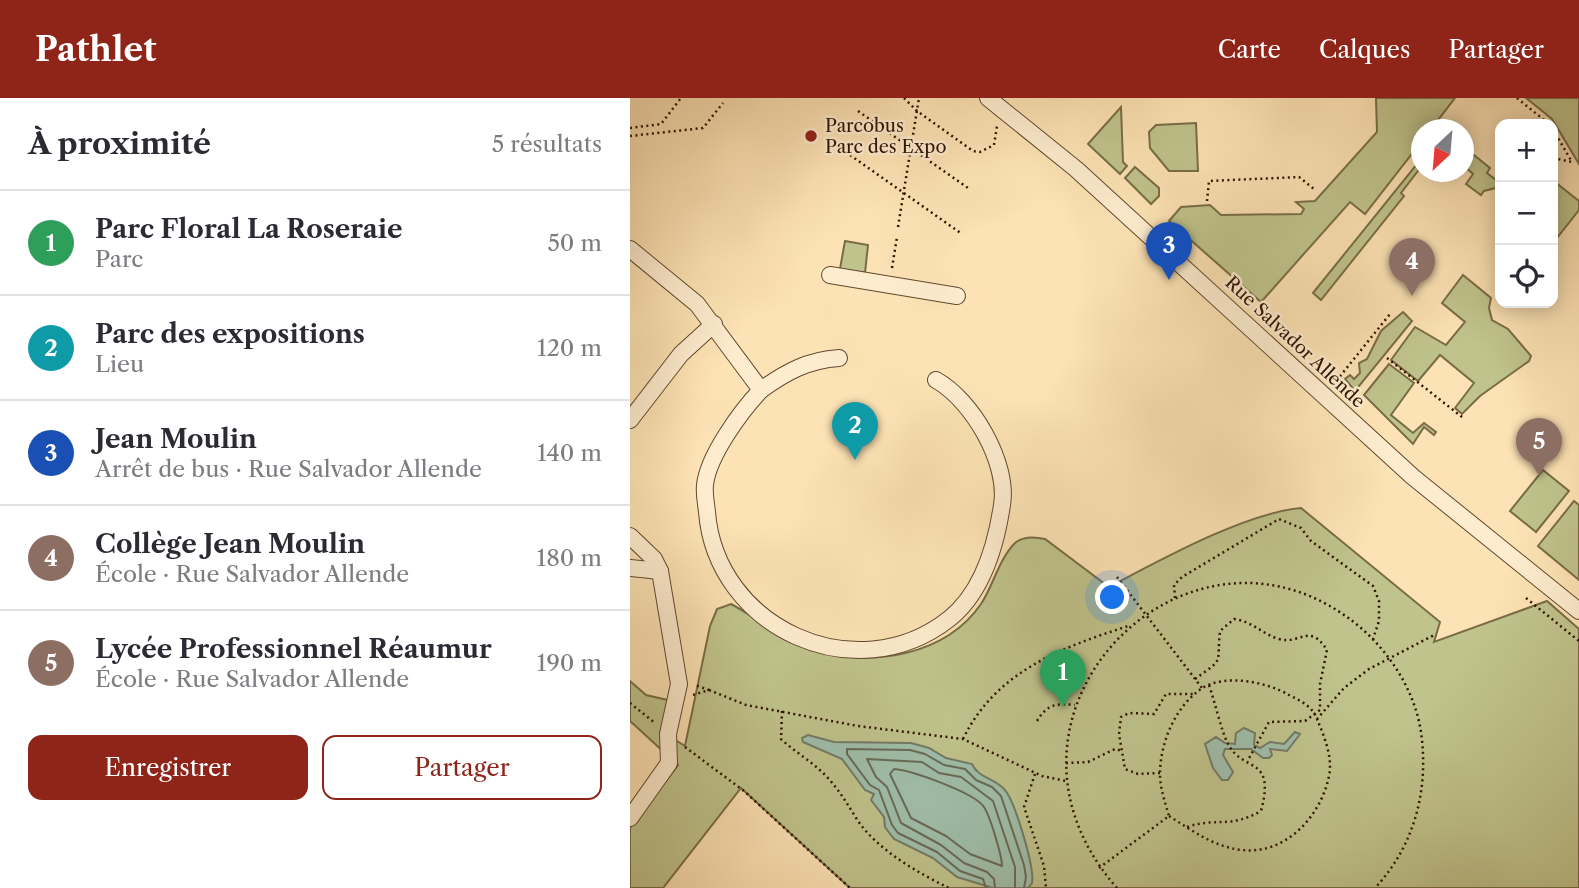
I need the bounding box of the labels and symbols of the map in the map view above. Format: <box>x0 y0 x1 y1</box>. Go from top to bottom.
place label: Parcobus Parc des Expo <box>825 115 946 158</box>
north arrow <box>1411 119 1474 182</box>
marker: Parcobus Parc des Expo <box>803 128 819 144</box>
pin: 3 <box>1146 222 1192 280</box>
pin: 4 <box>1389 238 1435 296</box>
street label: Rue Salvador Allende <box>1221 272 1369 412</box>
pin: 2 <box>832 402 878 460</box>
pin: 5 <box>1516 418 1562 476</box>
your location <box>1095 580 1129 614</box>
pin: 1 <box>1040 649 1086 707</box>

